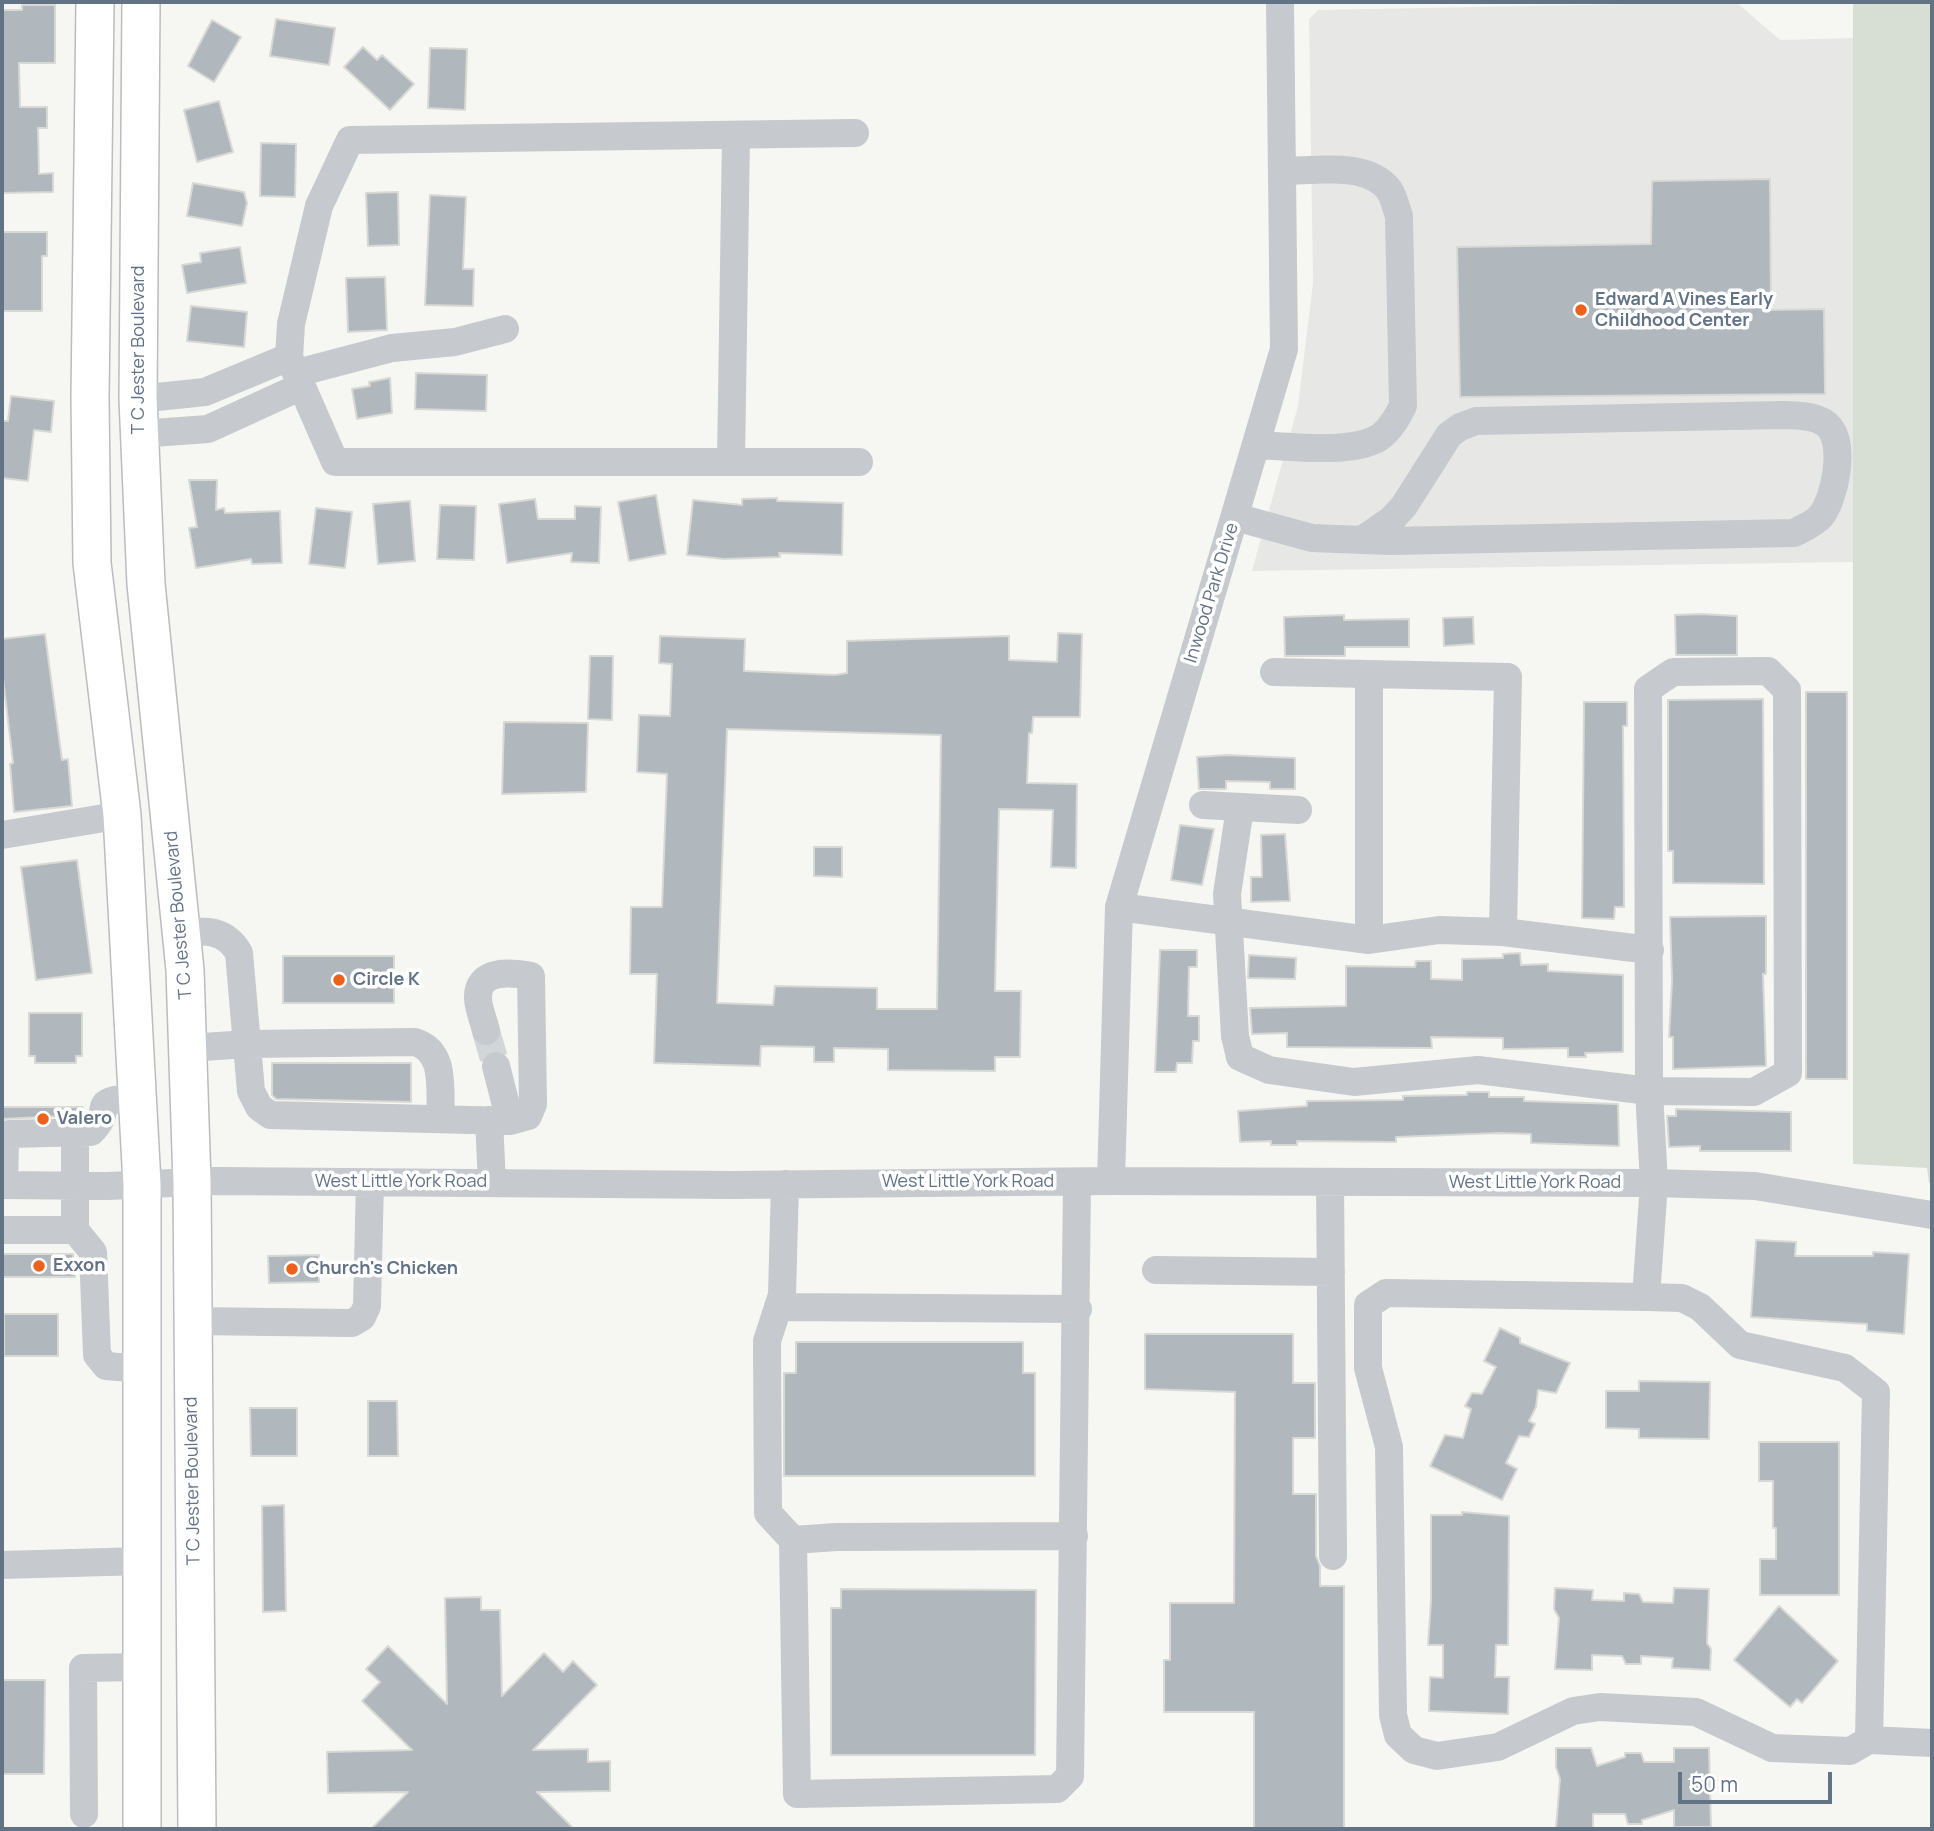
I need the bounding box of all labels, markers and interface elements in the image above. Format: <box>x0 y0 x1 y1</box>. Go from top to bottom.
street label: T C Jester Boulevard <box>128 266 150 434</box>
place label: Edward A Vines Early Childhood Center <box>1595 289 1773 332</box>
marker: Edward A Vines Early Childhood Center <box>1573 302 1589 318</box>
street label: Inwood Park Drive <box>1180 520 1244 666</box>
street label: T C Jester Boulevard <box>161 830 197 1000</box>
place label: Circle K <box>353 969 420 991</box>
marker: Circle K <box>331 972 347 988</box>
place label: Valero <box>57 1108 112 1130</box>
marker: Valero <box>35 1111 51 1127</box>
street label: West Little York Road <box>315 1171 487 1193</box>
street label: West Little York Road <box>882 1171 1054 1193</box>
street label: West Little York Road <box>1449 1172 1621 1194</box>
place label: Exxon <box>53 1255 105 1277</box>
marker: Exxon <box>31 1258 47 1274</box>
place label: Church's Chicken <box>306 1258 458 1280</box>
marker: Church's Chicken <box>284 1261 300 1277</box>
street label: T C Jester Boulevard <box>181 1396 205 1566</box>
scale bar <box>1682 1758 1836 1802</box>
text: 50 m <box>1691 1770 1738 1798</box>

